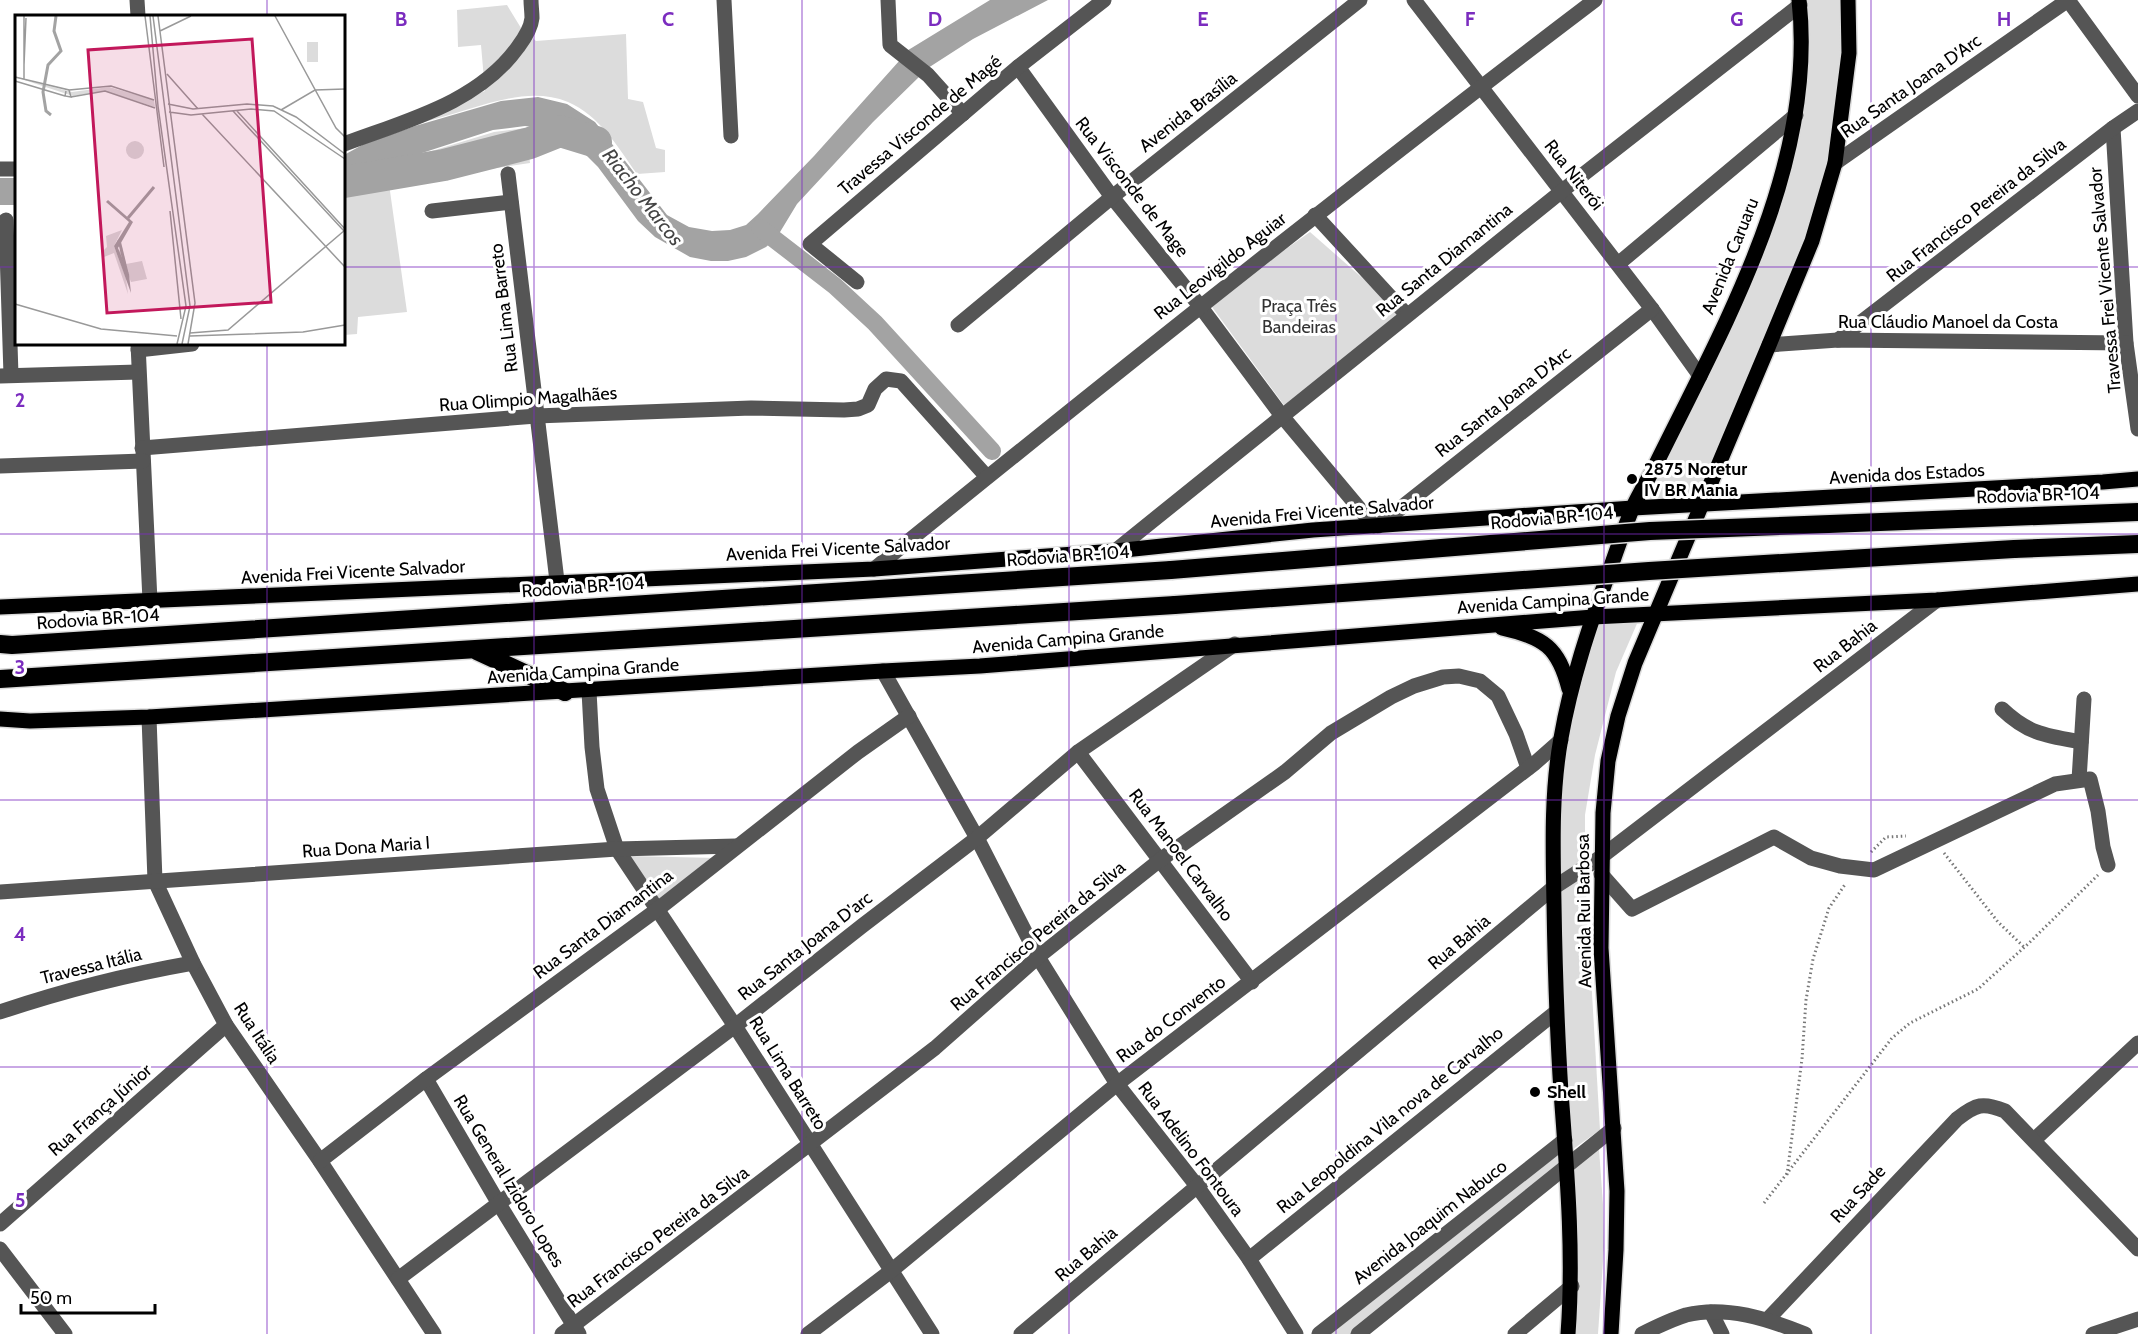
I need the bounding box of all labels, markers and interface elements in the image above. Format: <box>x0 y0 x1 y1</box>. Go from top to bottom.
text: B <box>395 7 407 31</box>
text: C <box>662 7 674 31</box>
text: D <box>928 7 942 31</box>
text: E <box>1197 7 1209 31</box>
text: F <box>1465 7 1476 31</box>
text: G <box>1730 7 1744 31</box>
text: H <box>1997 7 2011 31</box>
inset map <box>15 15 345 345</box>
street label: Rua Santa Joana D'Arc <box>1837 29 1985 143</box>
street label: Travessa Visconde de Magé <box>834 50 1006 200</box>
street label: Avenida Brasília <box>1135 67 1241 157</box>
street label: Rua Visconde de Mage <box>1070 113 1194 261</box>
street label: Rua Francisco Pereira da Silva <box>1882 133 2070 287</box>
street label: Rua Niterói <box>1540 135 1608 215</box>
water label: Riacho Marcos <box>598 144 689 251</box>
street label: Travessa Frei Vicente Salvador <box>2084 166 2126 394</box>
street label: Avenida Caruaru <box>1697 195 1763 317</box>
street label: Rua Santa Diamantina <box>1371 198 1517 322</box>
street label: Rua Leovigildo Aguiar <box>1149 207 1291 325</box>
street label: Rua Lima Barreto <box>485 242 523 374</box>
park label: Praça Três Bandeiras <box>1261 295 1337 338</box>
street label: Rua Cláudio Manoel da Costa <box>1838 311 2058 333</box>
street label: Rua Santa Joana D'Arc <box>1431 342 1575 462</box>
street label: Rua Olimpio Magalhães <box>438 382 618 416</box>
text: 2 <box>15 388 25 412</box>
place label: 2875 Noretur IV BR Mania <box>1644 458 1747 501</box>
street label: Avenida dos Estados <box>1829 459 1985 489</box>
marker: 2875 Noretur IV BR Mania <box>1625 472 1639 486</box>
street label: Rodovia BR-104 <box>1976 482 2100 508</box>
street label: Avenida Frei Vicente Salvador <box>1209 491 1435 533</box>
street label: Rodovia BR-104 <box>1490 502 1614 534</box>
street label: Avenida Frei Vicente Salvador <box>725 532 951 566</box>
street label: Rodovia BR-104 <box>1006 541 1130 571</box>
street label: Avenida Frei Vicente Salvador <box>240 555 466 589</box>
street label: Rodovia BR-104 <box>521 572 645 602</box>
street label: Avenida Campina Grande <box>1456 583 1650 619</box>
street label: Rodovia BR-104 <box>36 604 160 634</box>
street label: Rua Bahia <box>1809 614 1881 678</box>
street label: Avenida Campina Grande <box>971 620 1165 658</box>
street label: Avenida Campina Grande <box>486 653 680 689</box>
text: 3 <box>15 655 25 679</box>
street label: Rua Manoel Carvalho <box>1124 784 1238 926</box>
street label: Rua Dona Maria I <box>301 832 431 862</box>
street label: Avenida Rui Barbosa <box>1572 834 1596 988</box>
street label: Rua Francisco Pereira da Silva <box>946 856 1130 1016</box>
street label: Rua Santa Diamantina <box>529 864 677 984</box>
street label: Rua Santa Joana D'arc <box>733 887 877 1005</box>
street label: Rua Bahia <box>1423 909 1495 974</box>
text: 4 <box>14 922 26 946</box>
street label: Travessa Itália <box>38 943 144 989</box>
street label: Rua do Convento <box>1112 971 1230 1067</box>
street label: Rua Itália <box>229 998 285 1068</box>
street label: Rua Lima Barreto <box>744 1012 832 1134</box>
street label: Rua Leopoldina Vila nova de Carvalho <box>1272 1022 1508 1218</box>
street label: Rua França Júnior <box>44 1059 156 1161</box>
street label: Rua Adelino Fontoura <box>1133 1077 1249 1221</box>
place label: Shell <box>1547 1081 1586 1103</box>
marker: Shell <box>1528 1085 1542 1099</box>
street label: Rua General Izidoro Lopes <box>449 1091 569 1271</box>
street label: Avenida Joaquim Nabuco <box>1349 1155 1511 1289</box>
street label: Rua Sade <box>1826 1160 1890 1228</box>
street label: Rua Francisco Pereira da Silva <box>563 1161 753 1312</box>
text: 5 <box>15 1188 25 1212</box>
street label: Rua Bahia <box>1050 1221 1122 1286</box>
scale bar <box>21 1277 154 1315</box>
text: 50 m <box>30 1287 72 1309</box>

